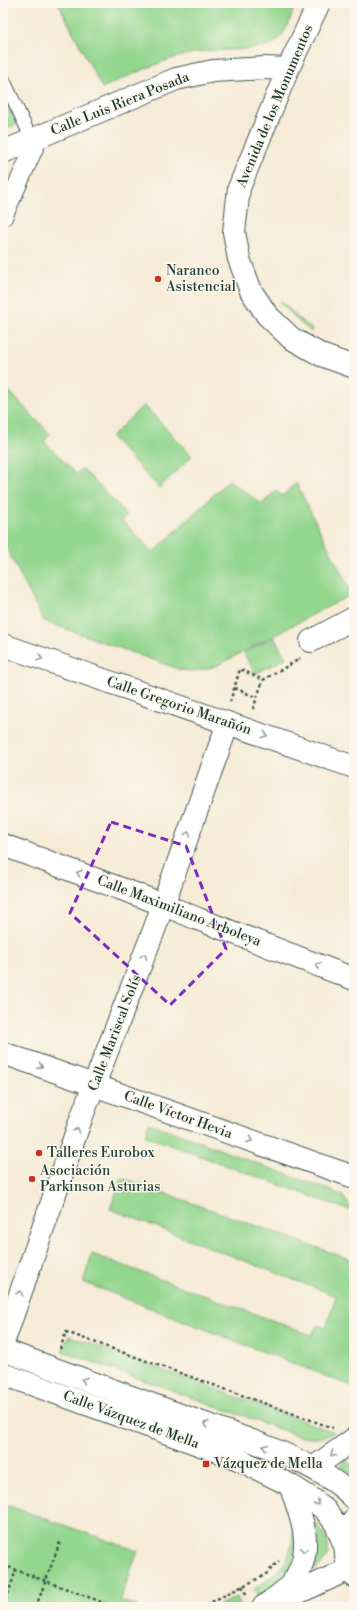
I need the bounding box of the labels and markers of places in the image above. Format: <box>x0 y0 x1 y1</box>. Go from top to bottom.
place label: Naranco Asistencial <box>165 262 236 296</box>
marker: Naranco Asistencial <box>153 274 163 284</box>
place label: Talleres Eurobox <box>47 1144 155 1162</box>
marker: Talleres Eurobox <box>34 1148 44 1158</box>
place label: Asociación Parkinson Asturias <box>39 1162 160 1196</box>
marker: Asociación Parkinson Asturias <box>27 1174 37 1184</box>
place label: Vázquez de Mella <box>213 1455 324 1473</box>
marker: Vázquez de Mella <box>201 1459 211 1469</box>

